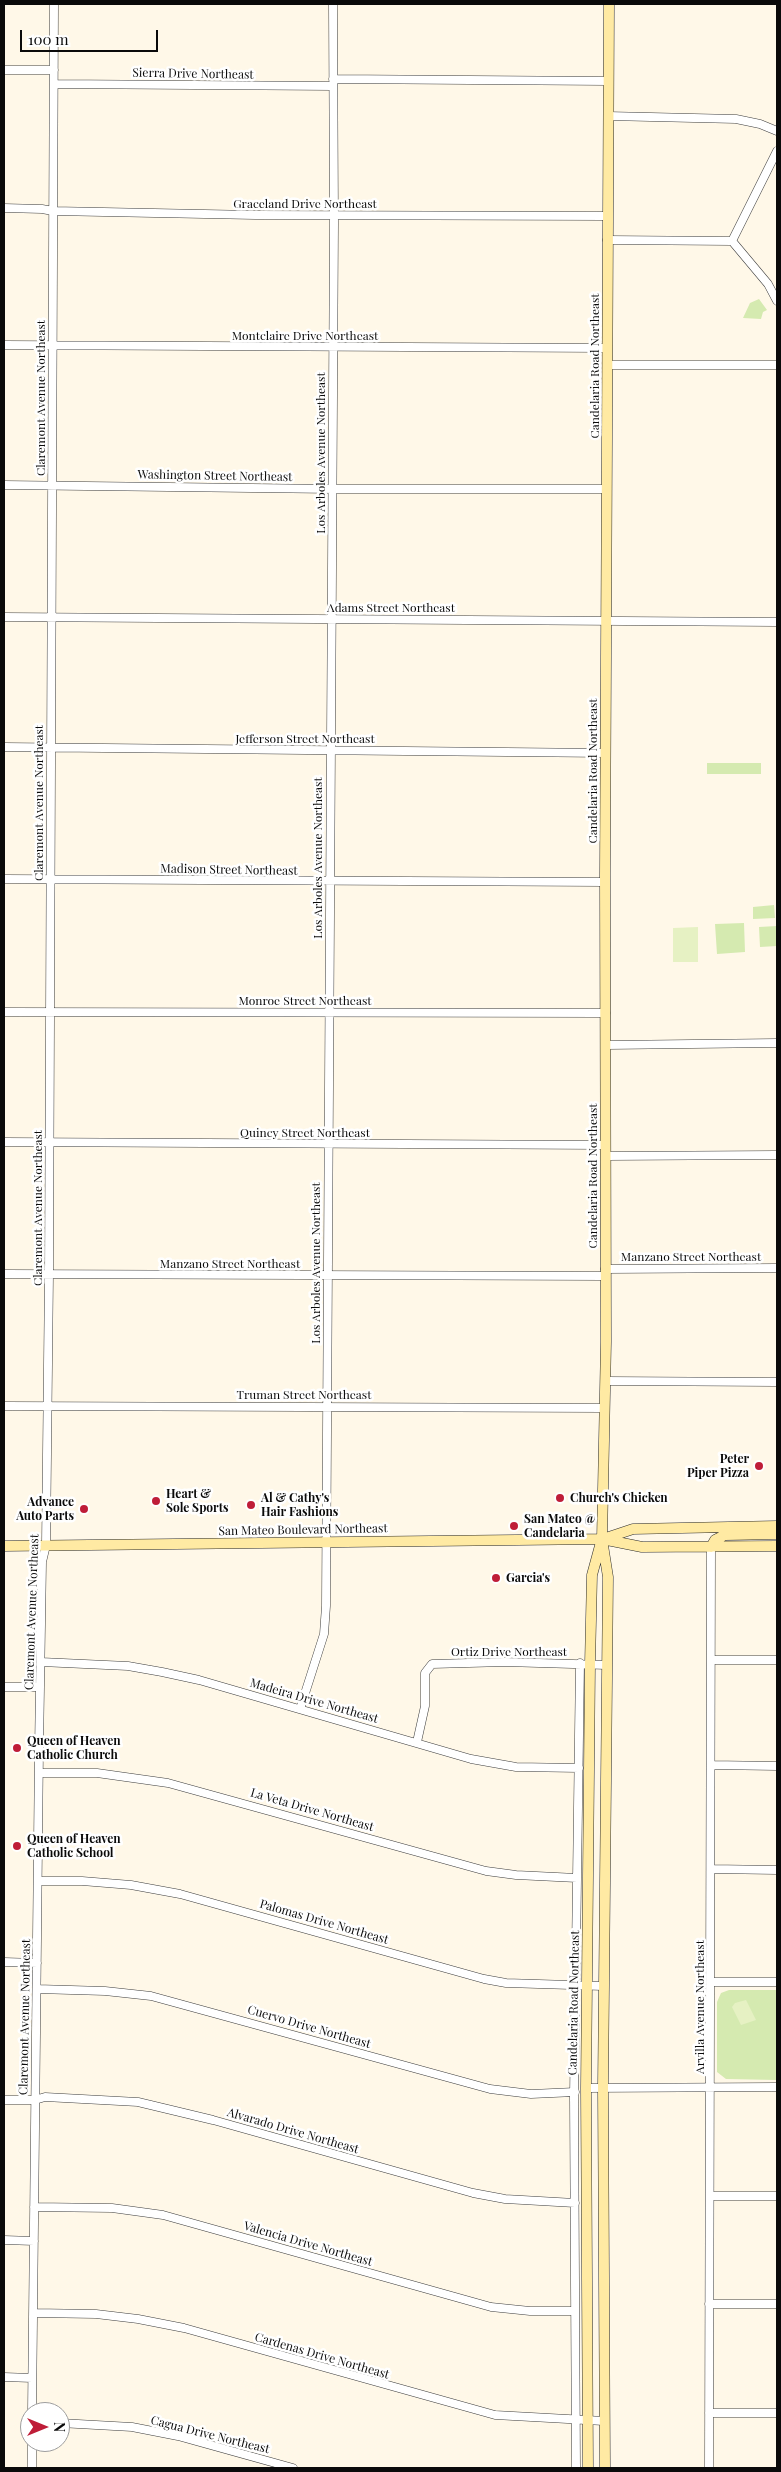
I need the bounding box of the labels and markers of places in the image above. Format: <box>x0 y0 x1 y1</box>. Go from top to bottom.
place label: Peter Piper Pizza <box>687 1452 749 1480</box>
marker: Peter Piper Pizza <box>753 1460 765 1472</box>
place label: Heart & Sole Sports <box>166 1487 228 1515</box>
place label: Al & Cathy's Hair Fashions <box>261 1491 338 1519</box>
place label: Church's Chicken <box>570 1491 668 1505</box>
marker: Church's Chicken <box>554 1492 566 1504</box>
place label: Advance Auto Parts <box>16 1495 74 1523</box>
marker: Heart & Sole Sports <box>150 1495 162 1507</box>
marker: Al & Cathy's Hair Fashions <box>245 1499 257 1511</box>
marker: Advance Auto Parts <box>78 1503 90 1515</box>
place label: San Mateo @ Candelaria <box>524 1512 595 1540</box>
marker: San Mateo @ Candelaria <box>508 1520 520 1532</box>
place label: Garcia's <box>506 1571 550 1585</box>
marker: Garcia's <box>490 1572 502 1584</box>
place label: Queen of Heaven Catholic Church <box>27 1734 121 1762</box>
marker: Queen of Heaven Catholic Church <box>11 1742 23 1754</box>
place label: Queen of Heaven Catholic School <box>27 1832 121 1860</box>
marker: Queen of Heaven Catholic School <box>11 1840 23 1852</box>

